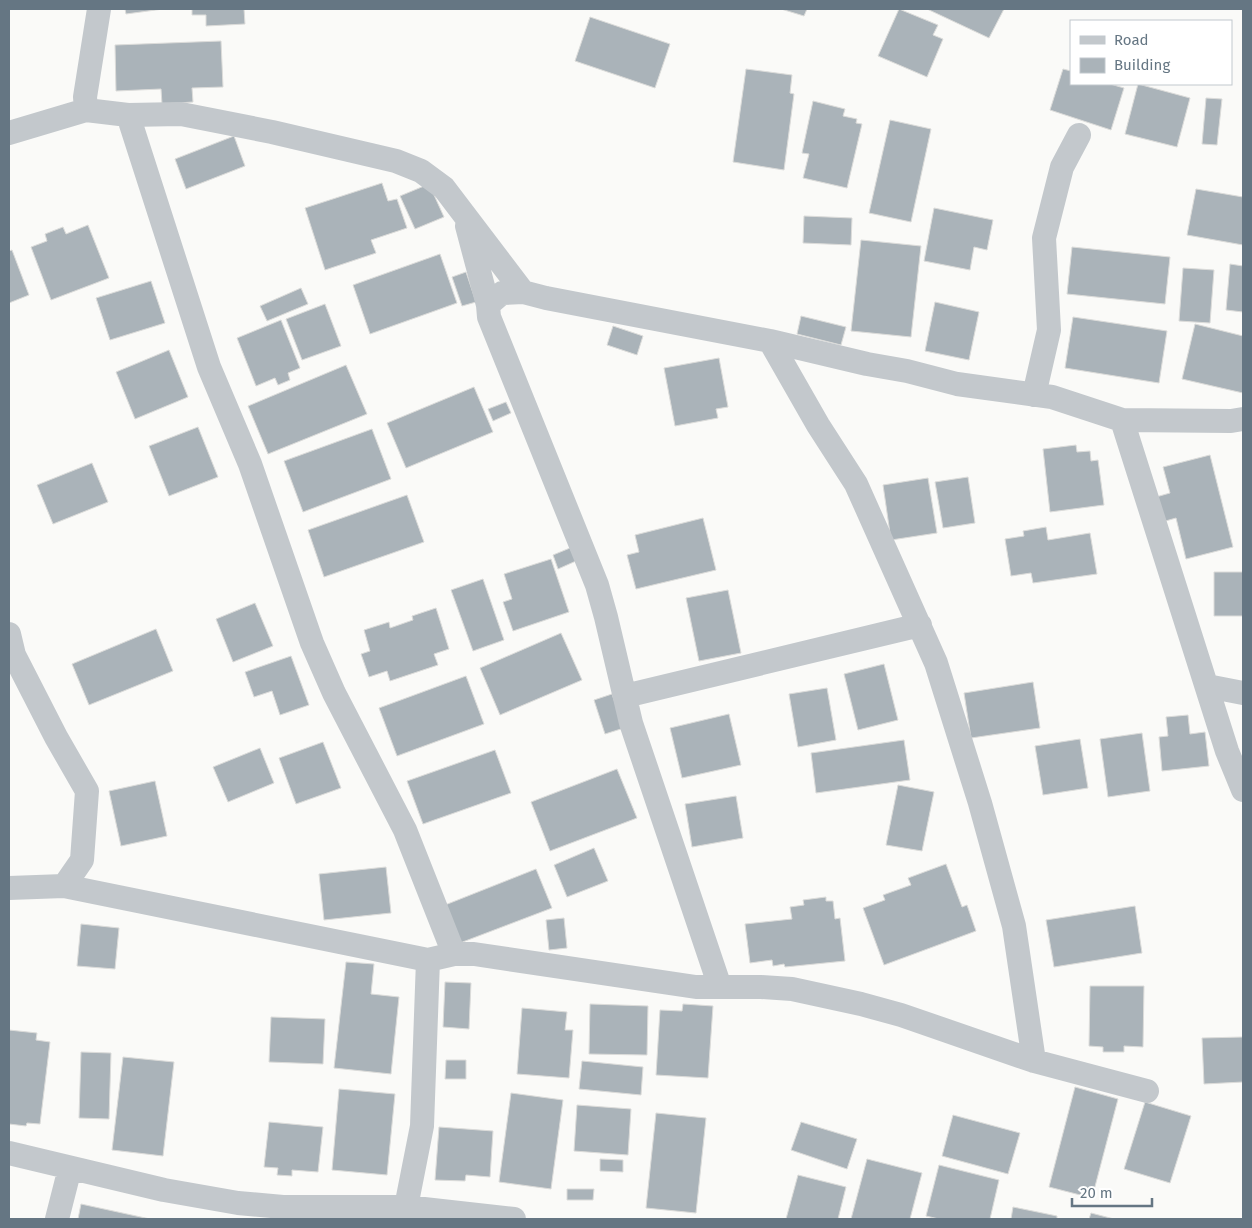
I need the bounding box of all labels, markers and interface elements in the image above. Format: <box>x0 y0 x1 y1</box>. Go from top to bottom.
legend <box>1070 20 1232 85</box>
text: Road <box>1114 31 1149 49</box>
text: Building <box>1114 56 1170 74</box>
scale bar <box>1072 1176 1152 1208</box>
text: 20 m <box>1080 1184 1113 1202</box>

